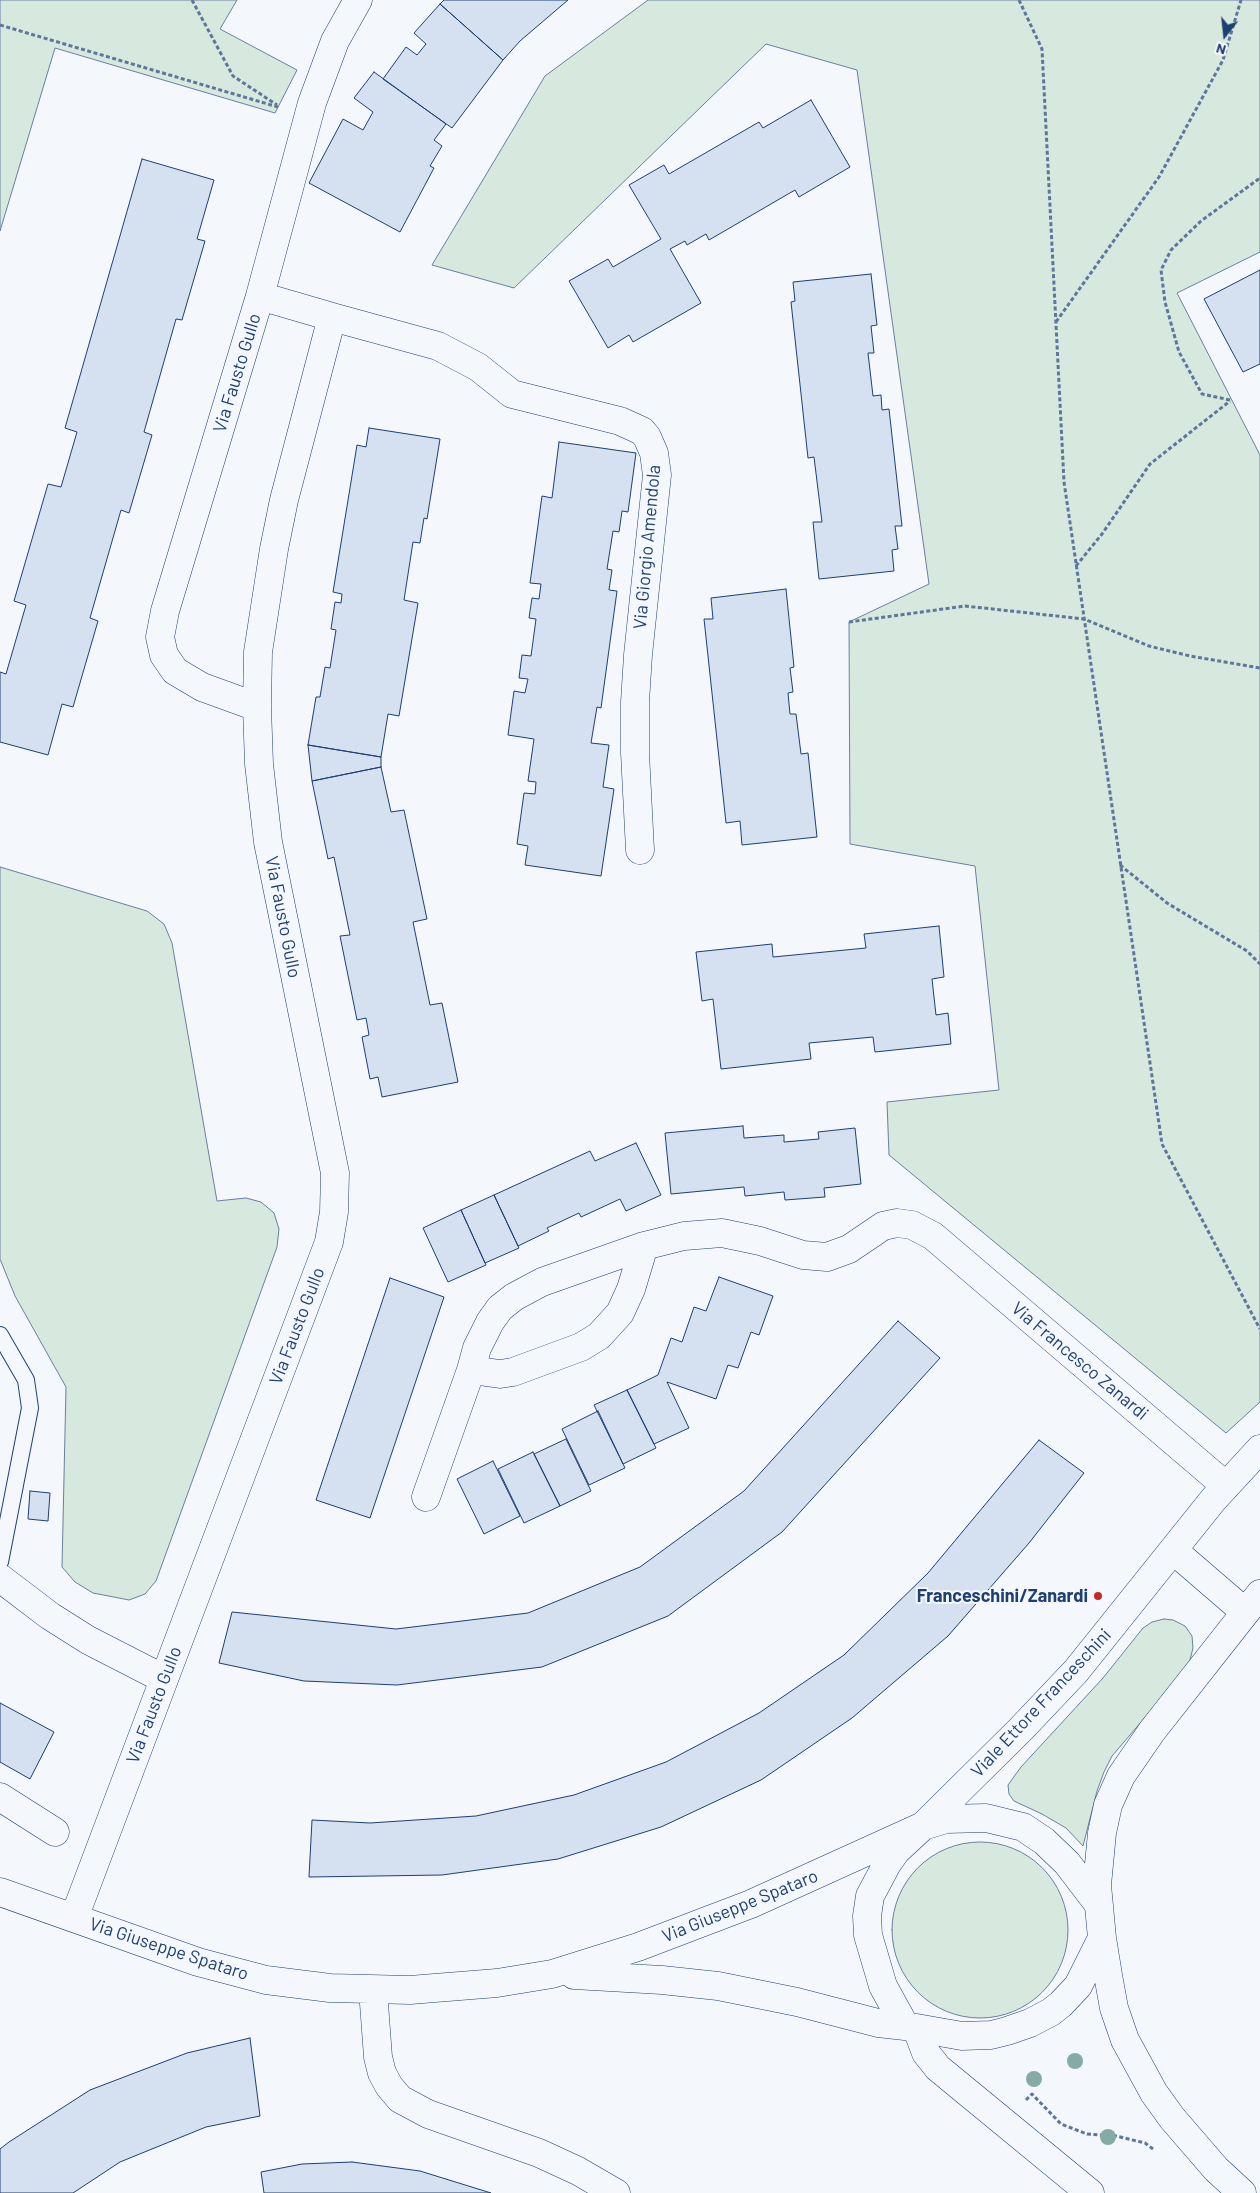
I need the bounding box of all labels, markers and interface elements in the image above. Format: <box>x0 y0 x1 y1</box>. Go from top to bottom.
north arrow <box>1200 10 1250 60</box>
text: N <box>1214 40 1228 59</box>
street label: Via Fausto Gullo <box>209 311 265 435</box>
street label: Via Giorgio Amendola <box>629 464 665 630</box>
street label: Via Fausto Gullo <box>261 854 305 980</box>
street label: Via Fausto Gullo <box>265 1264 329 1388</box>
street label: Via Francesco Zanardi <box>1007 1297 1153 1425</box>
place label: Franceschini/Zanardi <box>917 1585 1088 1607</box>
marker: Franceschini/Zanardi <box>1092 1590 1104 1602</box>
street label: Viale Ettore Franceschini <box>966 1624 1116 1782</box>
street label: Via Fausto Gullo <box>122 1643 186 1767</box>
street label: Via Giuseppe Spataro <box>659 1865 821 1947</box>
street label: Via Giuseppe Spataro <box>87 1913 251 1985</box>

